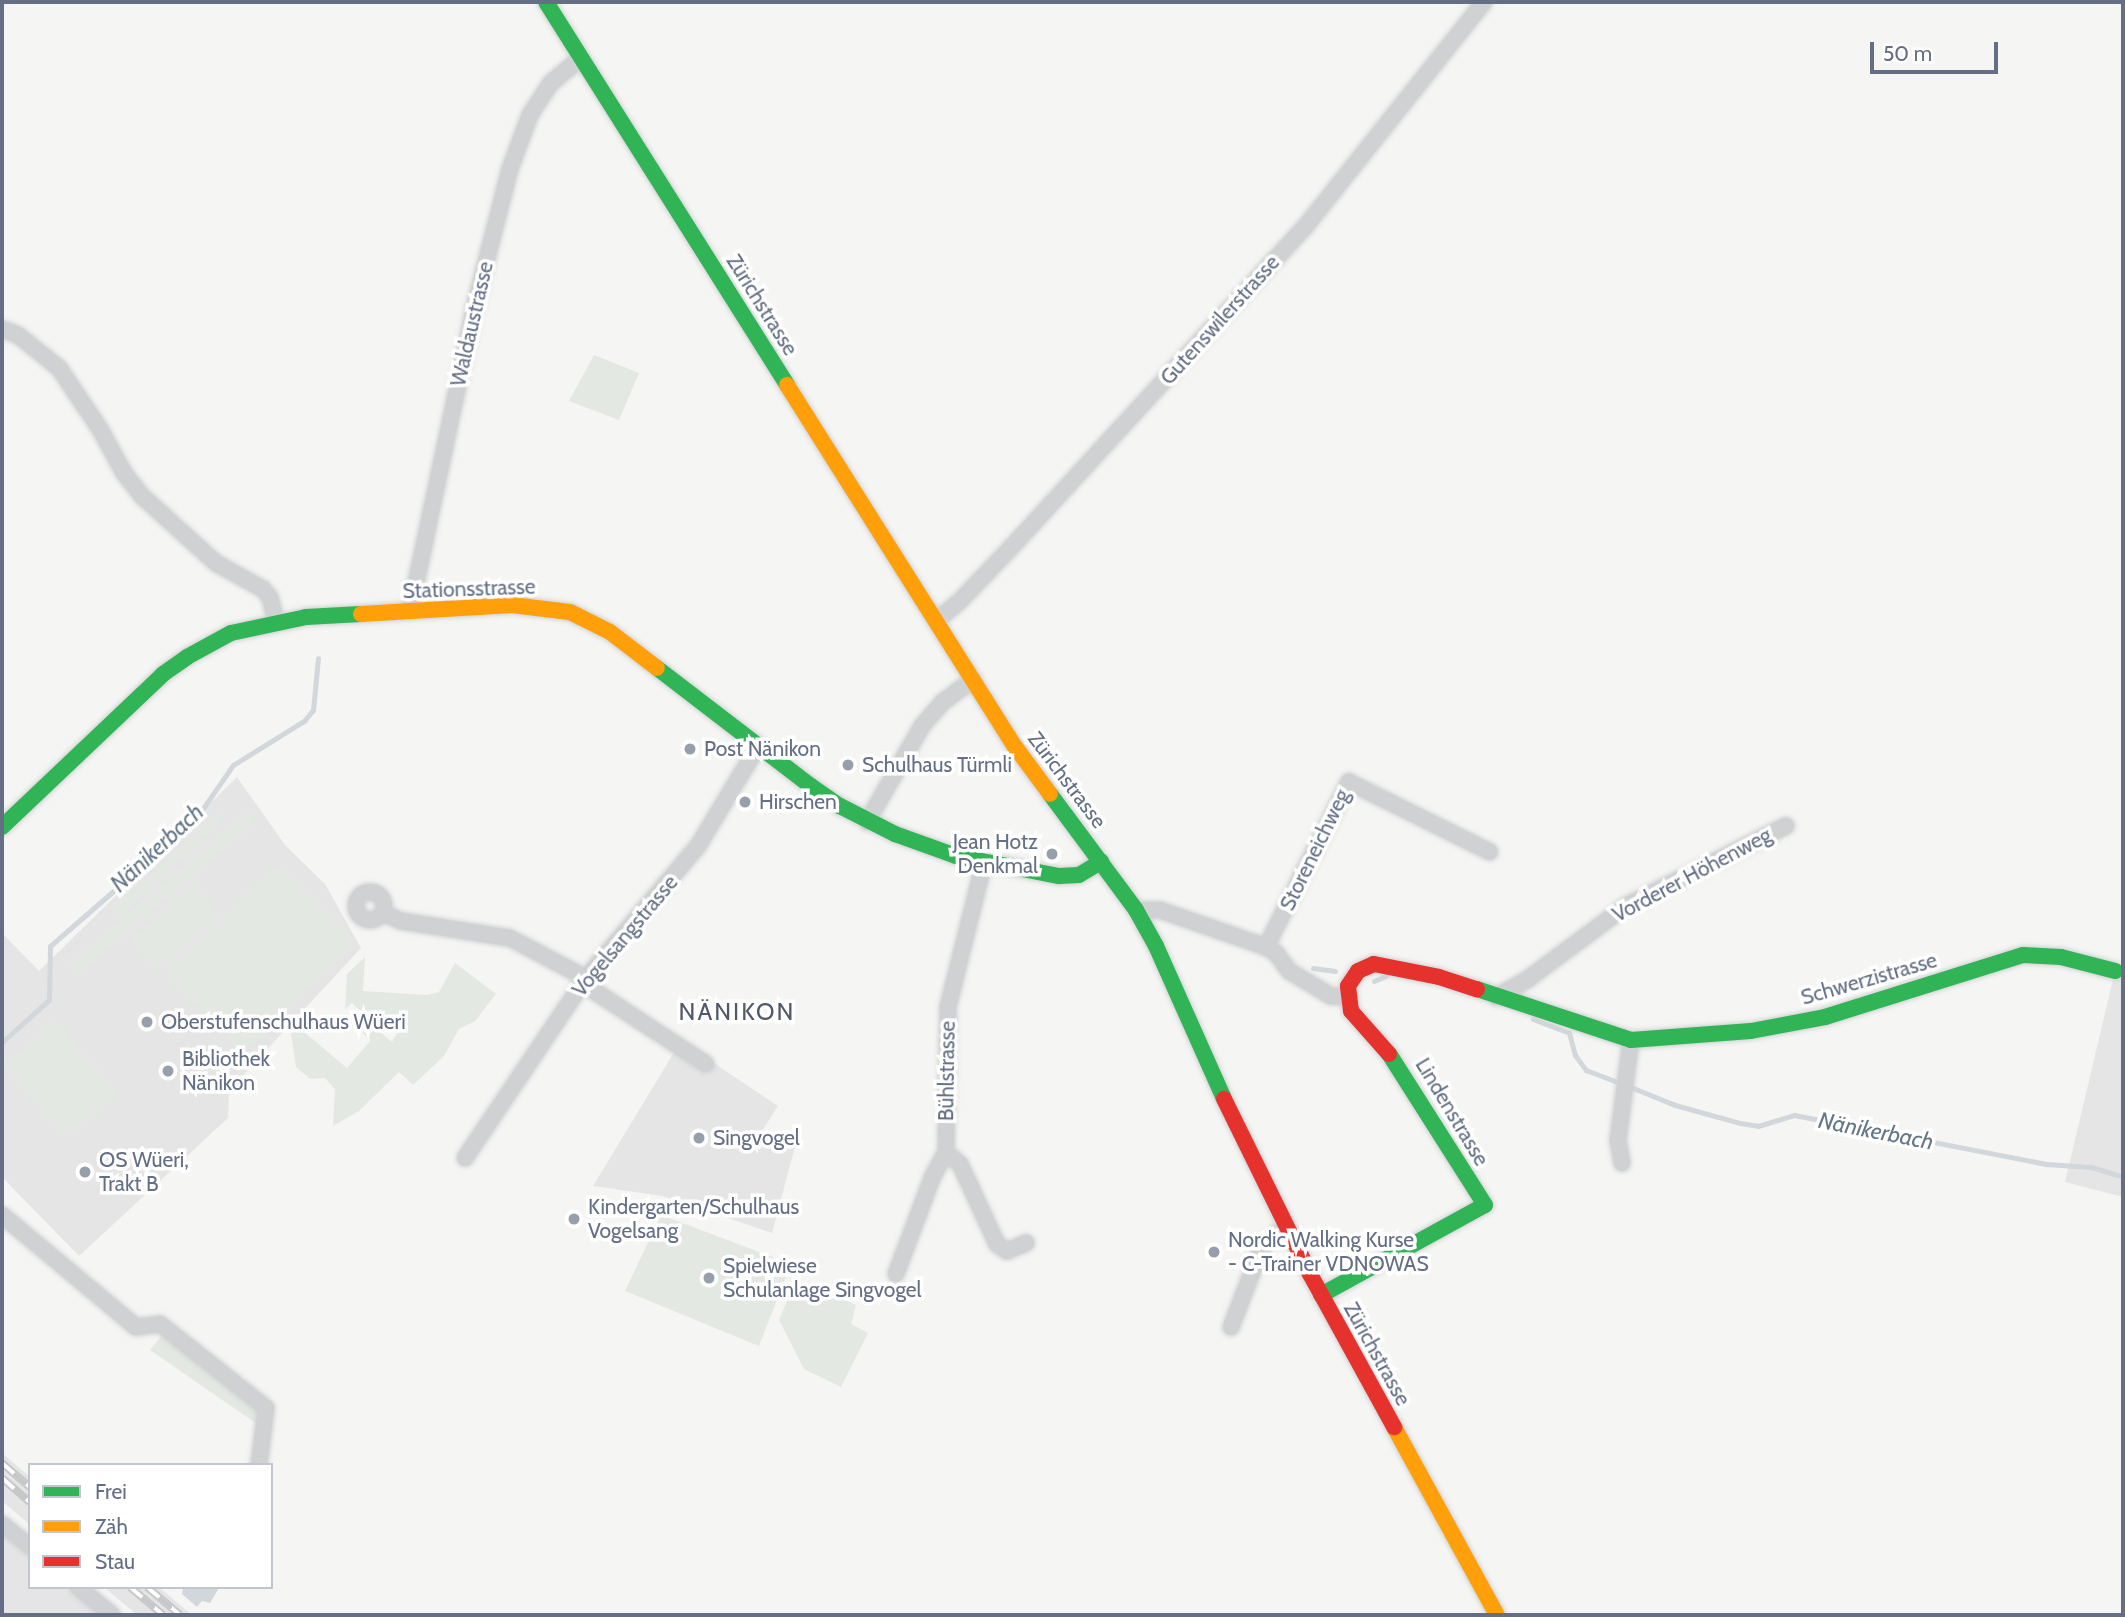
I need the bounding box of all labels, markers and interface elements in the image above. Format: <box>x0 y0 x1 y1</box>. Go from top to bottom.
scale bar <box>1873 28 2001 72</box>
text: 50 m <box>1883 41 1932 66</box>
street label: Zürichstrasse <box>721 250 803 360</box>
street label: Gutenswilerstrasse <box>1155 250 1285 390</box>
street label: Waldaustrasse <box>445 259 499 389</box>
street label: Stationsstrasse <box>402 574 536 604</box>
street label: Zürichstrasse <box>1023 727 1111 833</box>
place label: Post Nänikon <box>704 736 821 762</box>
marker: Post Nänikon <box>682 741 698 757</box>
place label: Schulhaus Türmli <box>862 752 1012 778</box>
marker: Schulhaus Türmli <box>840 757 856 773</box>
street label: Storeneichweg <box>1275 785 1355 915</box>
place label: Hirschen <box>759 789 837 815</box>
marker: Hirschen <box>737 794 753 810</box>
water label: Nänikerbach <box>105 798 209 898</box>
street label: Vorderer Höhenweg <box>1608 822 1776 928</box>
place label: Jean Hotz Denkmal <box>953 829 1038 879</box>
marker: Jean Hotz Denkmal <box>1044 846 1060 862</box>
street label: Vogelsangstrasse <box>567 870 683 1002</box>
street label: Schwerzistrasse <box>1798 948 1940 1010</box>
district label: NÄNIKON <box>679 998 795 1026</box>
place label: Oberstufenschulhaus Wüeri <box>161 1009 406 1035</box>
marker: Oberstufenschulhaus Wüeri <box>139 1014 155 1030</box>
street label: Bühlstrasse <box>934 1021 960 1121</box>
place label: Bibliothek Nänikon <box>182 1046 270 1096</box>
street label: Lindenstrasse <box>1410 1054 1494 1170</box>
marker: Bibliothek Nänikon <box>160 1063 176 1079</box>
water label: Nänikerbach <box>1816 1106 1936 1156</box>
place label: Singvogel <box>713 1125 800 1151</box>
marker: Singvogel <box>691 1130 707 1146</box>
place label: OS Wüeri, Trakt B <box>99 1147 189 1197</box>
marker: OS Wüeri, Trakt B <box>77 1164 93 1180</box>
place label: Kindergarten/Schulhaus Vogelsang <box>588 1194 799 1244</box>
marker: Kindergarten/Schulhaus Vogelsang <box>566 1211 582 1227</box>
place label: Nordic Walking Kurse - C-Trainer VDNOWAS <box>1228 1227 1429 1277</box>
marker: Nordic Walking Kurse - C-Trainer VDNOWAS <box>1206 1244 1222 1260</box>
place label: Spielwiese Schulanlage Singvogel <box>723 1253 922 1303</box>
marker: Spielwiese Schulanlage Singvogel <box>701 1270 717 1286</box>
street label: Zürichstrasse <box>1338 1298 1416 1410</box>
legend <box>28 1463 273 1589</box>
text: Frei <box>95 1479 127 1504</box>
text: Zäh <box>95 1514 128 1539</box>
text: Stau <box>95 1549 135 1574</box>

